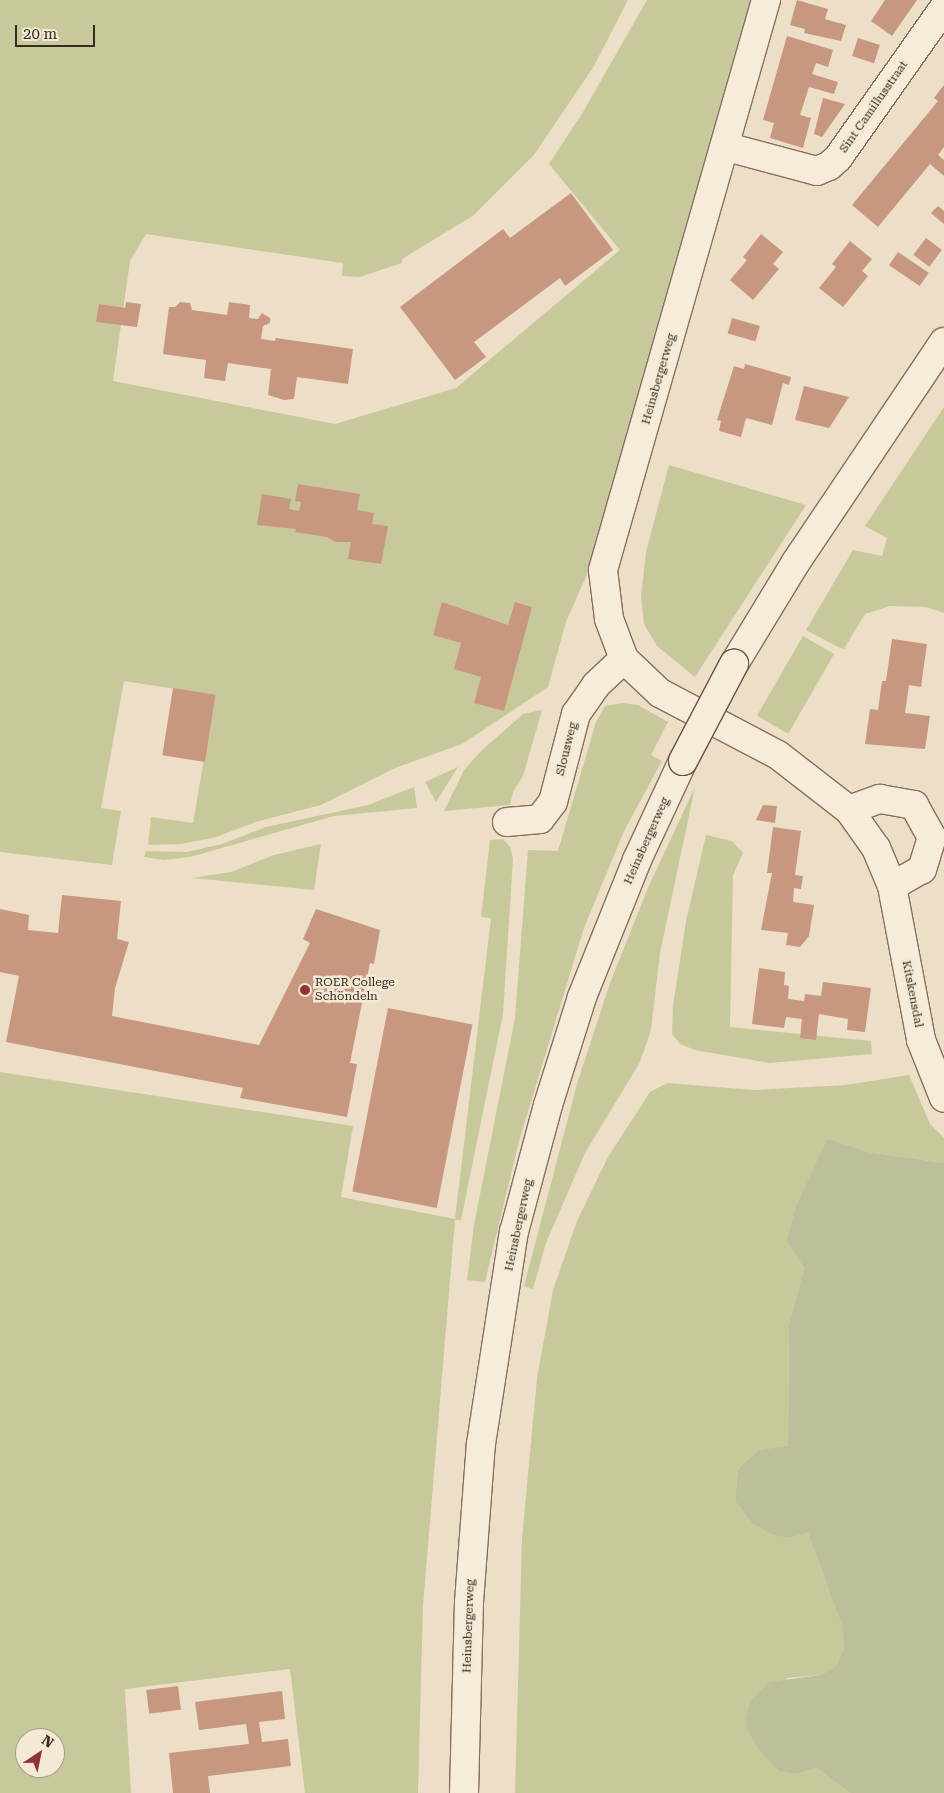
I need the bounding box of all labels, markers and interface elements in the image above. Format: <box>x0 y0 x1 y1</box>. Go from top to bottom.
scale bar <box>18 15 98 47</box>
text: 20 m <box>23 25 57 43</box>
street label: Sint Camillusstraat <box>837 58 911 156</box>
street label: Heinsbergerweg <box>639 332 679 426</box>
street label: Slousweg <box>553 721 581 777</box>
street label: Heinsbergerweg <box>621 795 673 887</box>
street label: Kitskensdal <box>898 959 926 1029</box>
place label: ROER College Schöndeln <box>315 976 395 1004</box>
marker: ROER College Schöndeln <box>299 984 311 996</box>
street label: Heinsbergerweg <box>502 1177 536 1273</box>
street label: Heinsbergerweg <box>460 1579 478 1673</box>
north arrow <box>15 1728 65 1778</box>
text: N <box>39 1732 57 1751</box>

